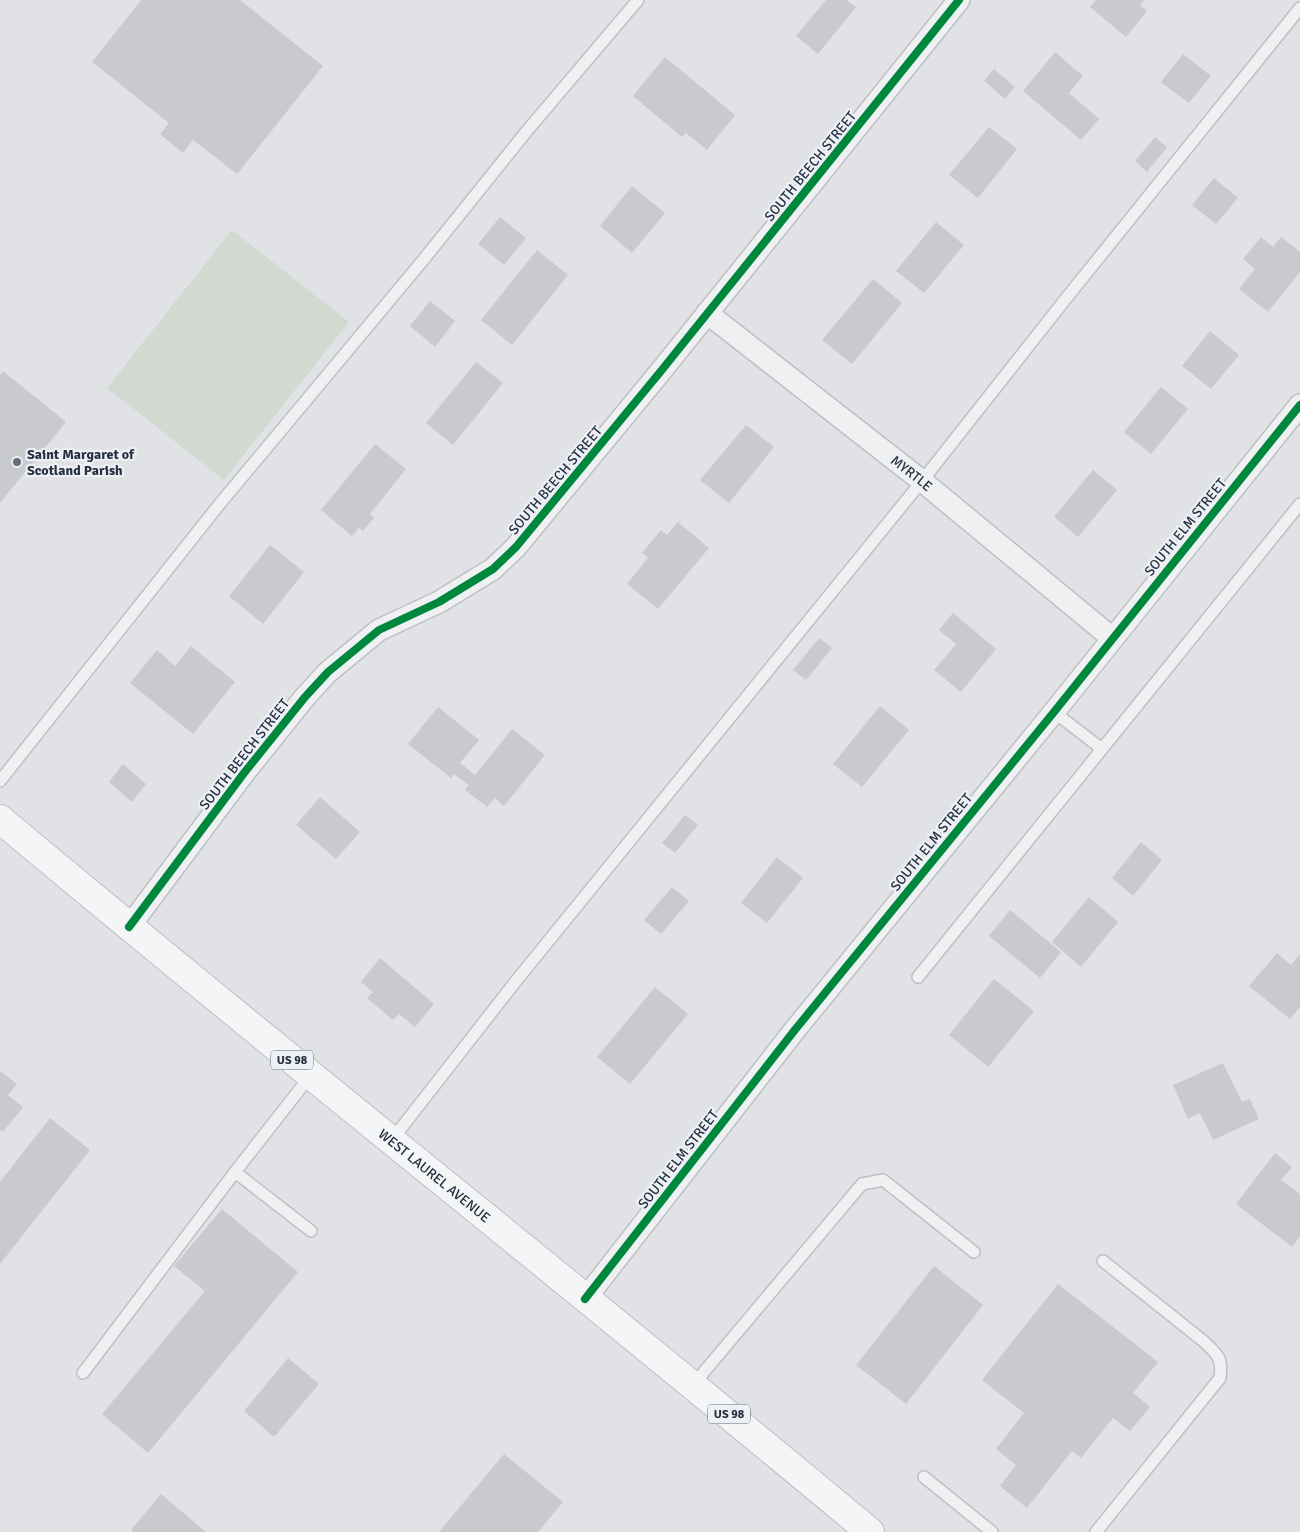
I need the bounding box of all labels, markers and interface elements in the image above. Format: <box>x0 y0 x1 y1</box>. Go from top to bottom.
street label: SOUTH BEECH STREET <box>761 108 860 225</box>
street label: SOUTH BEECH STREET <box>505 423 606 538</box>
place label: Saint Margaret of Scotland Parish <box>27 446 135 479</box>
street label: MYRTLE <box>887 452 936 495</box>
marker: Saint Margaret of Scotland Parish <box>11 456 23 468</box>
street label: SOUTH ELM STREET <box>1141 475 1230 580</box>
street label: SOUTH BEECH STREET <box>196 695 293 813</box>
street label: SOUTH ELM STREET <box>887 790 976 895</box>
road number: US 98 <box>271 1050 313 1070</box>
street label: SOUTH ELM STREET <box>635 1106 722 1212</box>
street label: WEST LAUREL AVENUE <box>375 1125 494 1226</box>
road number: US 98 <box>708 1405 750 1424</box>

